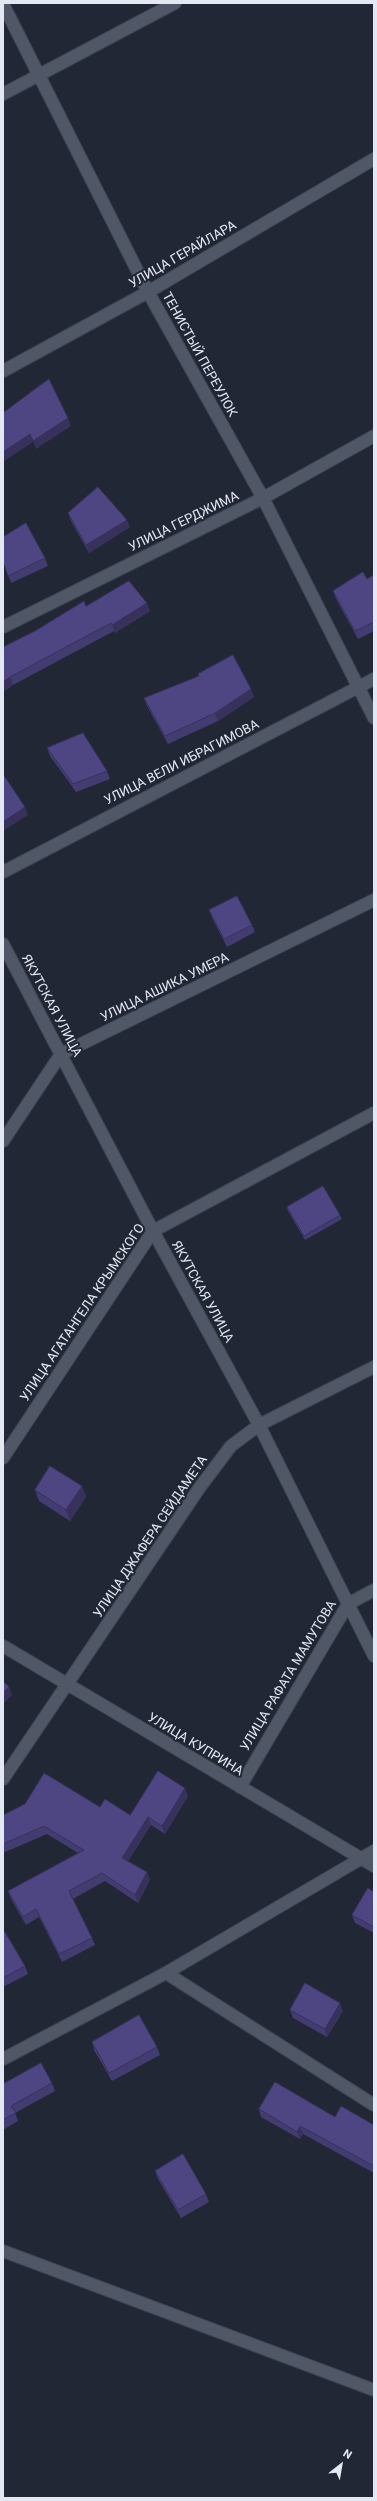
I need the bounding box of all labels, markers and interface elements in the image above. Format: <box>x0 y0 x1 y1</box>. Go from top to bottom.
street label: УЛИЦА ГЕРАЙЛАРА <box>127 218 239 292</box>
street label: ТЕНИСТЫЙ ПЕРЕУЛОК <box>158 290 240 420</box>
street label: УЛИЦА ГЕРДЖИМА <box>126 489 242 555</box>
street label: УЛИЦА ВЕЛИ ИБРАГИМОВА <box>102 717 262 809</box>
street label: УЛИЦА АШИКА УМЕРА <box>98 950 232 1026</box>
street label: ЯКУТСКАЯ УЛИЦА <box>17 952 85 1060</box>
street label: УЛИЦА АГАТАНГЕЛА КРЫМСКОГО <box>18 1221 148 1405</box>
street label: ЯКУТСКАЯ УЛИЦА <box>168 1238 236 1346</box>
street label: УЛИЦА ДЖАФЕРА СЕЙДАМЕТА <box>91 1453 211 1621</box>
street label: УЛИЦА РАФАТА МАМУТОВА <box>238 1598 340 1754</box>
street label: УЛИЦА КУПРИНА <box>144 1710 246 1780</box>
north arrow <box>321 2445 361 2485</box>
text: N <box>341 2447 354 2462</box>

